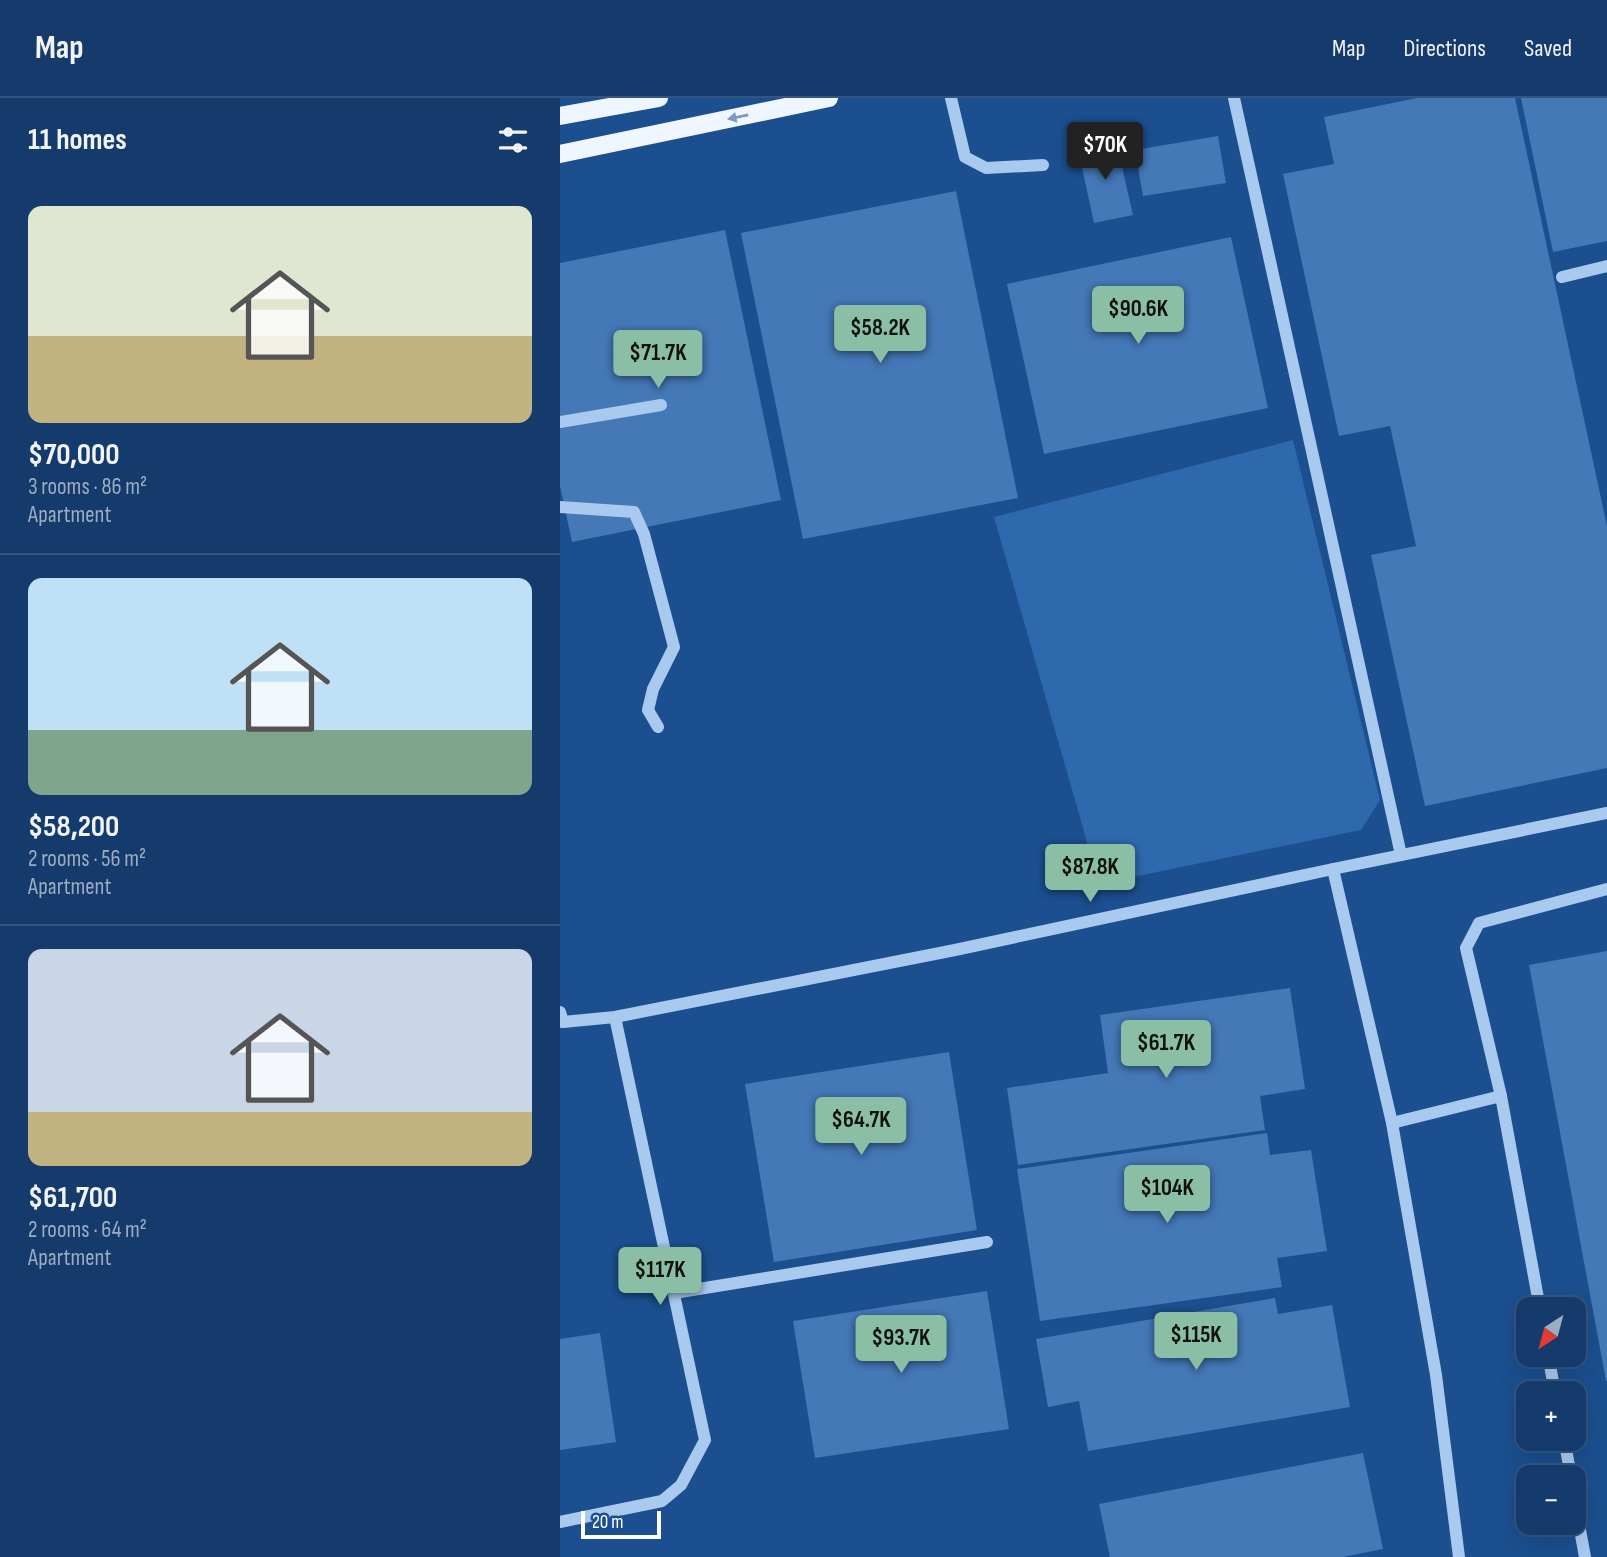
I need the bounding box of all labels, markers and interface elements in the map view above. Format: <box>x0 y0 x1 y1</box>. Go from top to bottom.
text: Map <box>35 28 84 68</box>
text: Map <box>1332 34 1365 63</box>
text: Directions <box>1403 34 1486 63</box>
text: Saved <box>1524 34 1572 63</box>
one-way arrow <box>727 111 749 122</box>
icon: filters <box>494 121 532 159</box>
text: 11 homes <box>28 122 127 158</box>
pin: $70K <box>1064 122 1146 182</box>
text: $70K <box>1083 131 1127 159</box>
icon: home <box>217 252 343 378</box>
pin: $90.6K <box>1081 286 1195 346</box>
text: $90.6K <box>1108 295 1168 323</box>
pin: $58.2K <box>823 306 937 365</box>
text: $58.2K <box>850 314 910 342</box>
pin: $71.7K <box>601 330 715 390</box>
text: $71.7K <box>629 339 687 367</box>
text: $70,000 <box>28 437 120 473</box>
text: 3 rooms · 86 m² <box>28 473 147 501</box>
text: Apartment <box>28 501 112 529</box>
icon: home <box>217 624 343 750</box>
text: $58,200 <box>28 809 119 845</box>
pin: $87.8K <box>1033 844 1147 904</box>
text: 2 rooms · 56 m² <box>28 845 146 873</box>
text: $87.8K <box>1061 853 1119 881</box>
text: Apartment <box>28 873 112 901</box>
icon: home <box>217 995 343 1121</box>
pin: $61.7K <box>1109 1020 1223 1080</box>
text: $61.7K <box>1137 1029 1195 1057</box>
pin: $64.7K <box>804 1098 918 1157</box>
text: $64.7K <box>831 1106 891 1134</box>
pin: $104K <box>1118 1166 1216 1225</box>
text: $104K <box>1140 1174 1194 1202</box>
text: $61,700 <box>28 1180 117 1216</box>
text: 2 rooms · 64 m² <box>28 1216 147 1244</box>
text: Apartment <box>28 1244 112 1272</box>
pin: $117K <box>611 1248 709 1307</box>
text: $117K <box>634 1256 686 1284</box>
north arrow <box>1516 1297 1586 1367</box>
map controls <box>1516 1297 1586 1535</box>
pin: $115K <box>1147 1312 1245 1372</box>
pin: $93.7K <box>844 1316 958 1375</box>
text: $115K <box>1170 1321 1222 1349</box>
text: $93.7K <box>872 1324 930 1352</box>
button: + <box>1516 1381 1586 1451</box>
button: − <box>1516 1465 1586 1535</box>
scale bar <box>581 1508 662 1540</box>
text: 20 m <box>592 1511 624 1534</box>

